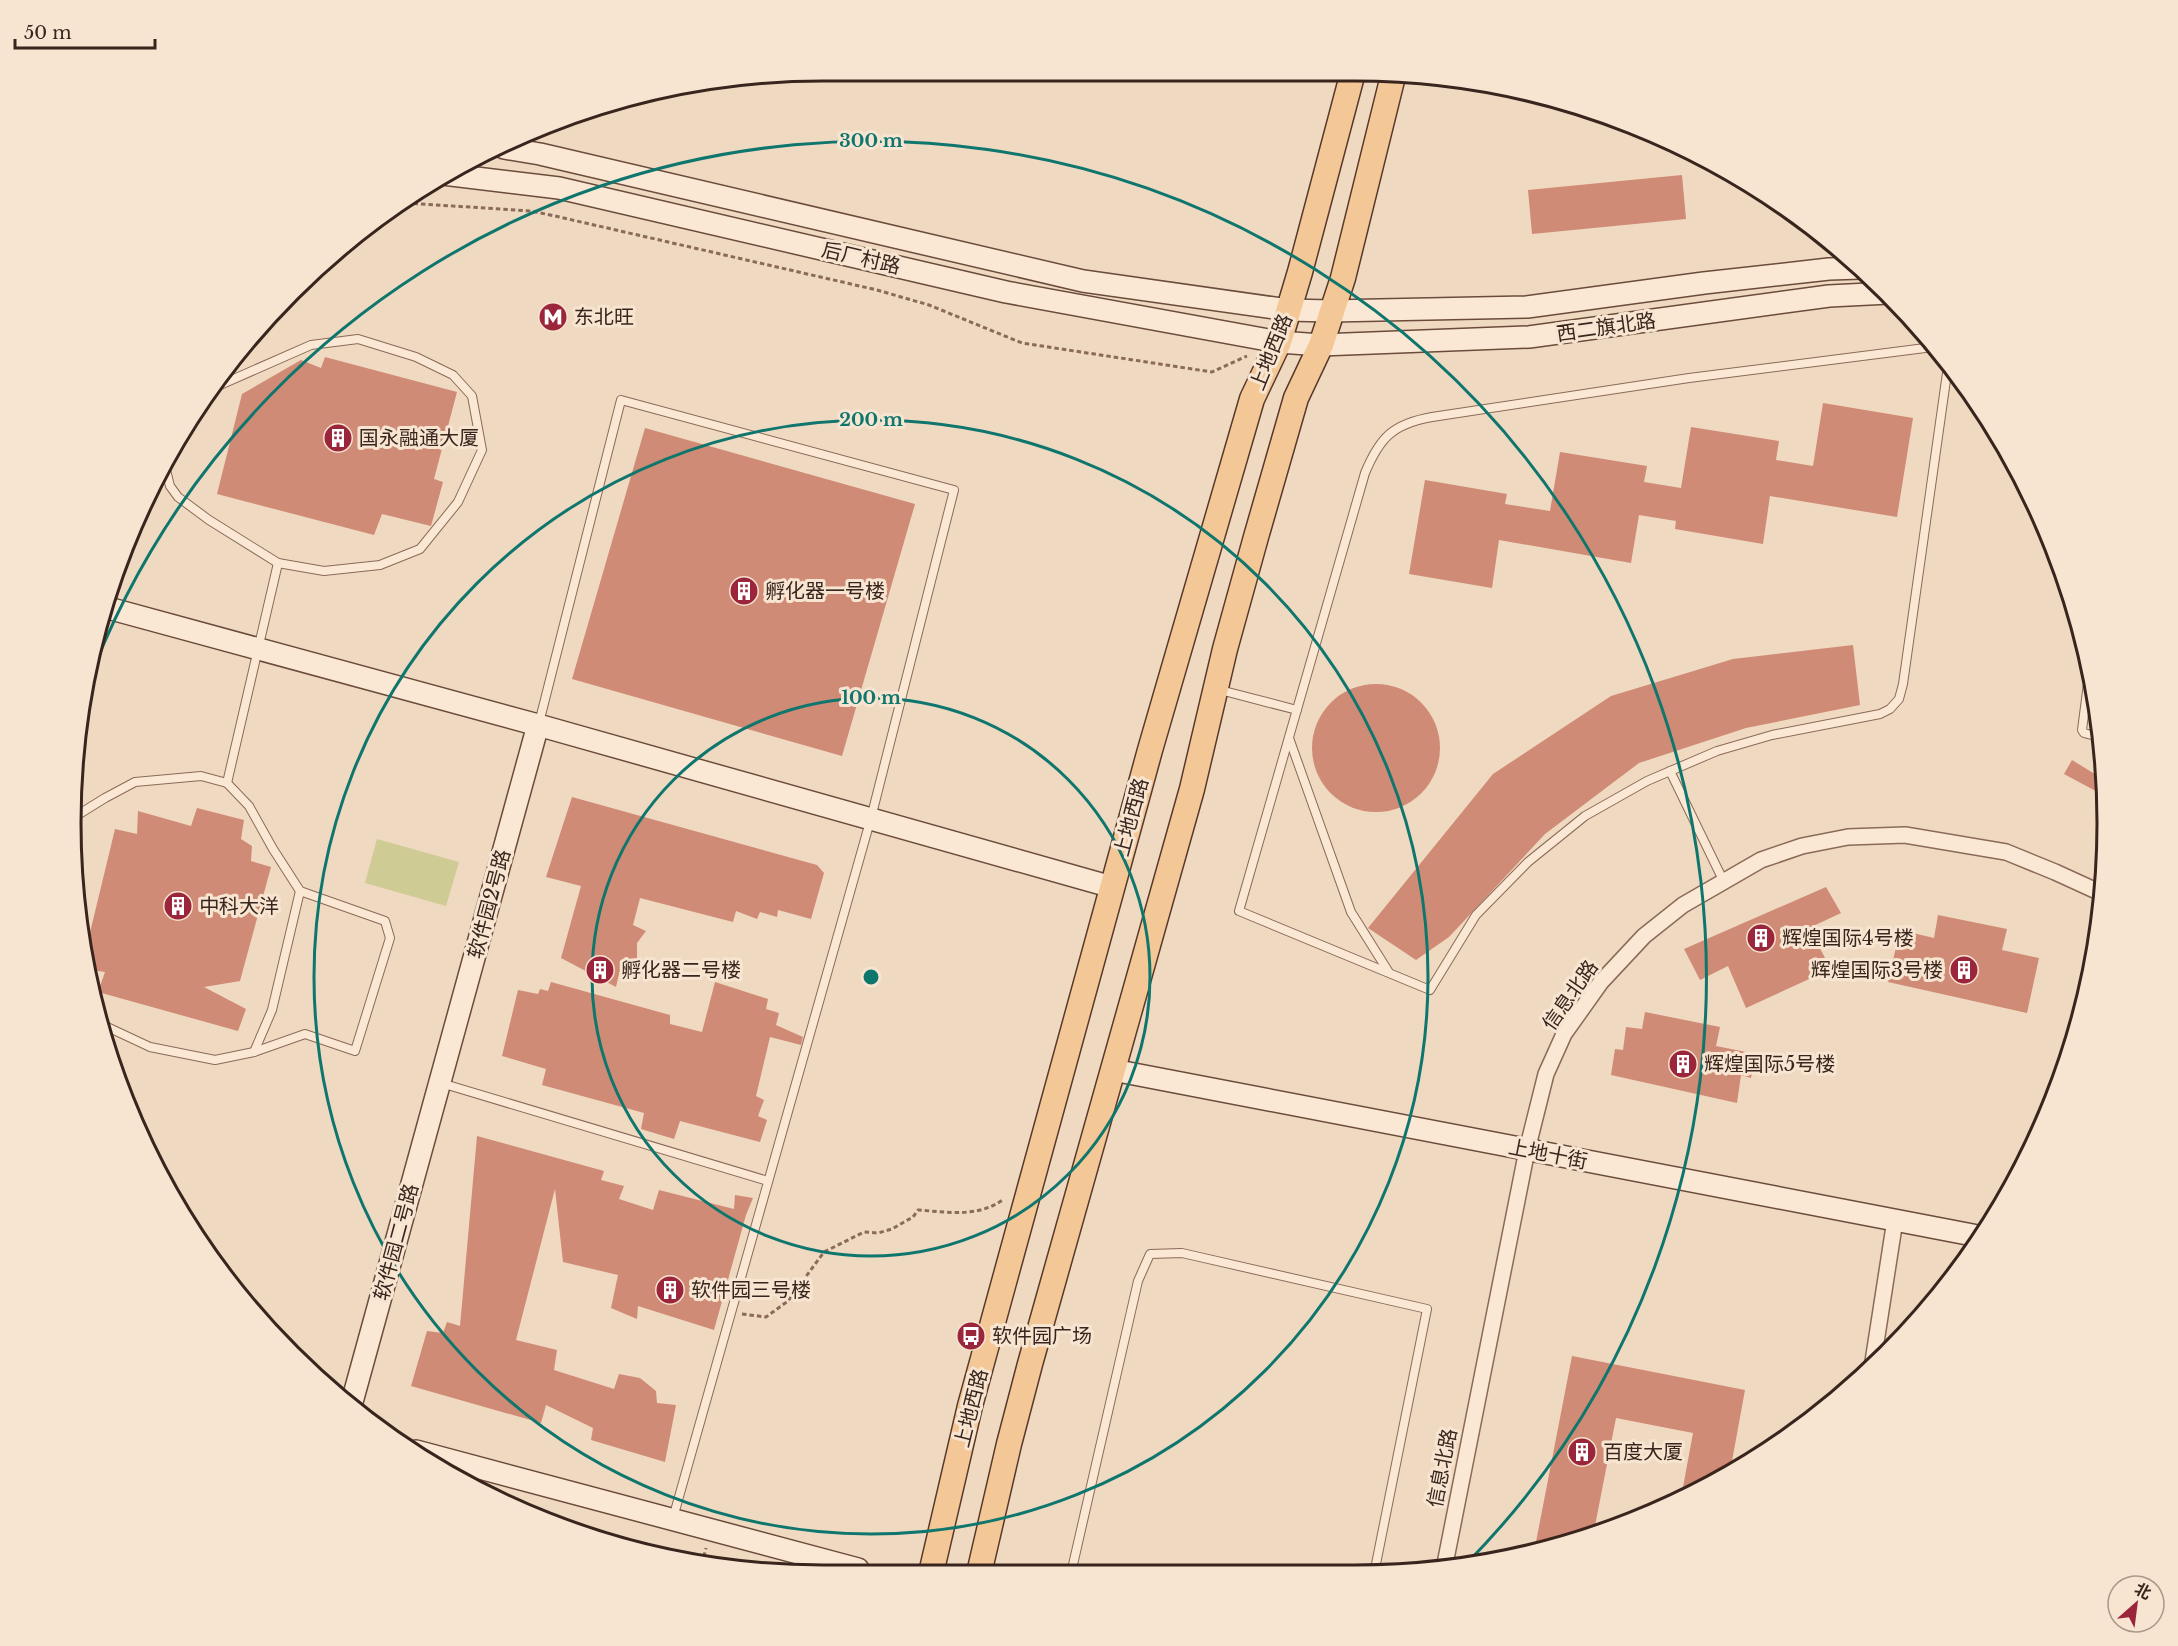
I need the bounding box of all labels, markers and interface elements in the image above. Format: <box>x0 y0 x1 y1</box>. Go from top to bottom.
scale bar <box>15 12 154 50</box>
text: 50 m <box>24 22 72 44</box>
text: 300 m <box>839 130 903 152</box>
street label: 后厂村路 <box>819 237 903 279</box>
metro station icon: 东北旺 <box>537 301 569 333</box>
place label: 东北旺 <box>574 305 634 329</box>
street label: 西二旗北路 <box>1555 308 1657 346</box>
street label: 上地西路 <box>1245 310 1297 394</box>
text: 200 m <box>839 409 903 431</box>
building icon: 国永融通大厦 <box>322 422 354 454</box>
place label: 国永融通大厦 <box>359 426 479 450</box>
building icon: 孵化器一号楼 <box>728 575 760 607</box>
place label: 孵化器一号楼 <box>765 579 885 603</box>
text: 100 m <box>841 687 901 709</box>
street label: 上地西路 <box>1109 775 1153 859</box>
street label: 软件园2号路 <box>463 847 515 961</box>
building icon: 中科大洋 <box>162 890 194 922</box>
place label: 中科大洋 <box>199 894 279 918</box>
building icon: 辉煌国际4号楼 <box>1745 922 1777 954</box>
place label: 辉煌国际4号楼 <box>1782 926 1914 950</box>
building icon: 孵化器二号楼 <box>584 954 616 986</box>
building icon: 辉煌国际3号楼 <box>1948 954 1980 986</box>
street label: 信息北路 <box>1537 955 1603 1035</box>
place label: 孵化器二号楼 <box>621 958 741 982</box>
place label: 辉煌国际3号楼 <box>1811 958 1943 982</box>
centre of rings <box>861 967 881 987</box>
building icon: 辉煌国际5号楼 <box>1667 1048 1699 1080</box>
place label: 辉煌国际5号楼 <box>1704 1052 1835 1076</box>
street label: 上地十街 <box>1506 1135 1590 1173</box>
street label: 软件园二号路 <box>369 1181 423 1303</box>
building icon: 软件园三号楼 <box>654 1274 686 1306</box>
place label: 软件园三号楼 <box>691 1278 811 1302</box>
bus stop icon: 软件园广场 <box>955 1320 987 1352</box>
place label: 软件园广场 <box>992 1324 1092 1348</box>
street label: 上地西路 <box>950 1366 992 1450</box>
street label: 信息北路 <box>1423 1426 1461 1510</box>
building icon: 百度大厦 <box>1566 1436 1598 1468</box>
place label: 百度大厦 <box>1603 1440 1683 1464</box>
north arrow <box>2106 1574 2166 1634</box>
text: 北 <box>2131 1578 2155 1603</box>

